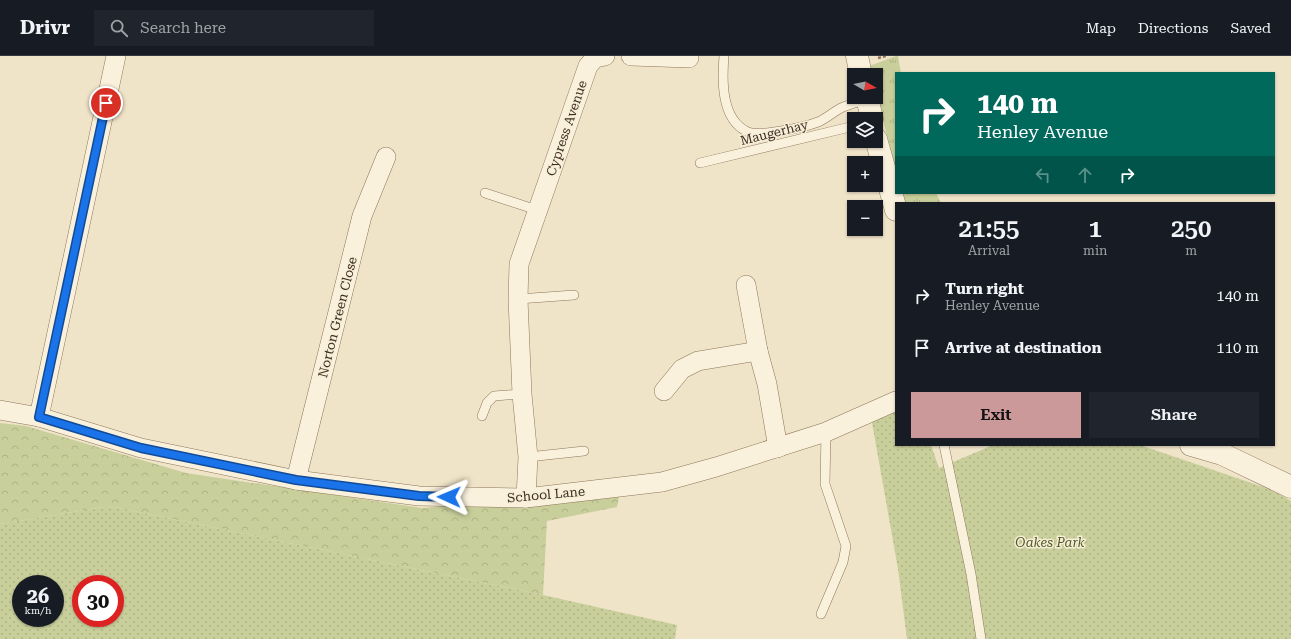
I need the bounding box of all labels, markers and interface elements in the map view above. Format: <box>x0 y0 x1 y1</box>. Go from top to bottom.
search box <box>94 10 374 46</box>
text: Drivr <box>20 16 70 39</box>
icon: search <box>108 17 130 39</box>
text: Search here <box>140 19 226 37</box>
text: Map <box>1086 20 1116 36</box>
text: Directions <box>1138 20 1208 36</box>
text: Saved <box>1230 20 1271 36</box>
north arrow <box>847 68 883 104</box>
map controls <box>847 68 883 236</box>
street label: Cypress Avenue <box>543 78 590 178</box>
pin <box>89 86 123 120</box>
text: 140 m <box>977 87 1058 120</box>
icon: right <box>911 88 963 140</box>
icon: arrive <box>95 92 117 114</box>
button: layers <box>847 112 883 148</box>
street label: Maugerhay <box>738 117 810 148</box>
text: Henley Avenue <box>977 121 1108 142</box>
button: + <box>847 156 883 192</box>
icon: left <box>1032 164 1054 186</box>
icon: ahead <box>1074 164 1096 186</box>
icon: right <box>1116 164 1138 186</box>
button: − <box>847 200 883 236</box>
text: 21:55 <box>959 215 1019 243</box>
text: 1 <box>1089 215 1102 243</box>
text: 250 <box>1171 215 1211 243</box>
text: Arrival <box>968 243 1010 258</box>
text: min <box>1083 243 1107 258</box>
text: m <box>1185 243 1197 258</box>
street label: Norton Green Close <box>315 255 360 379</box>
text: Turn right <box>945 280 1024 298</box>
icon: right <box>911 285 933 307</box>
text: 140 m <box>1216 287 1259 305</box>
text: Henley Avenue <box>945 298 1040 313</box>
icon: arrive <box>911 337 933 359</box>
text: Arrive at destination <box>945 339 1101 357</box>
text: 110 m <box>1216 339 1259 357</box>
button: Exit <box>911 392 1081 438</box>
button: Share <box>1089 392 1259 438</box>
position arrow <box>428 476 470 518</box>
street label: School Lane <box>507 484 586 505</box>
park label: Oakes Park <box>1015 535 1086 550</box>
speed limit sign: 30 <box>72 575 124 627</box>
text: 26 <box>27 584 49 608</box>
text: km/h <box>25 605 51 616</box>

